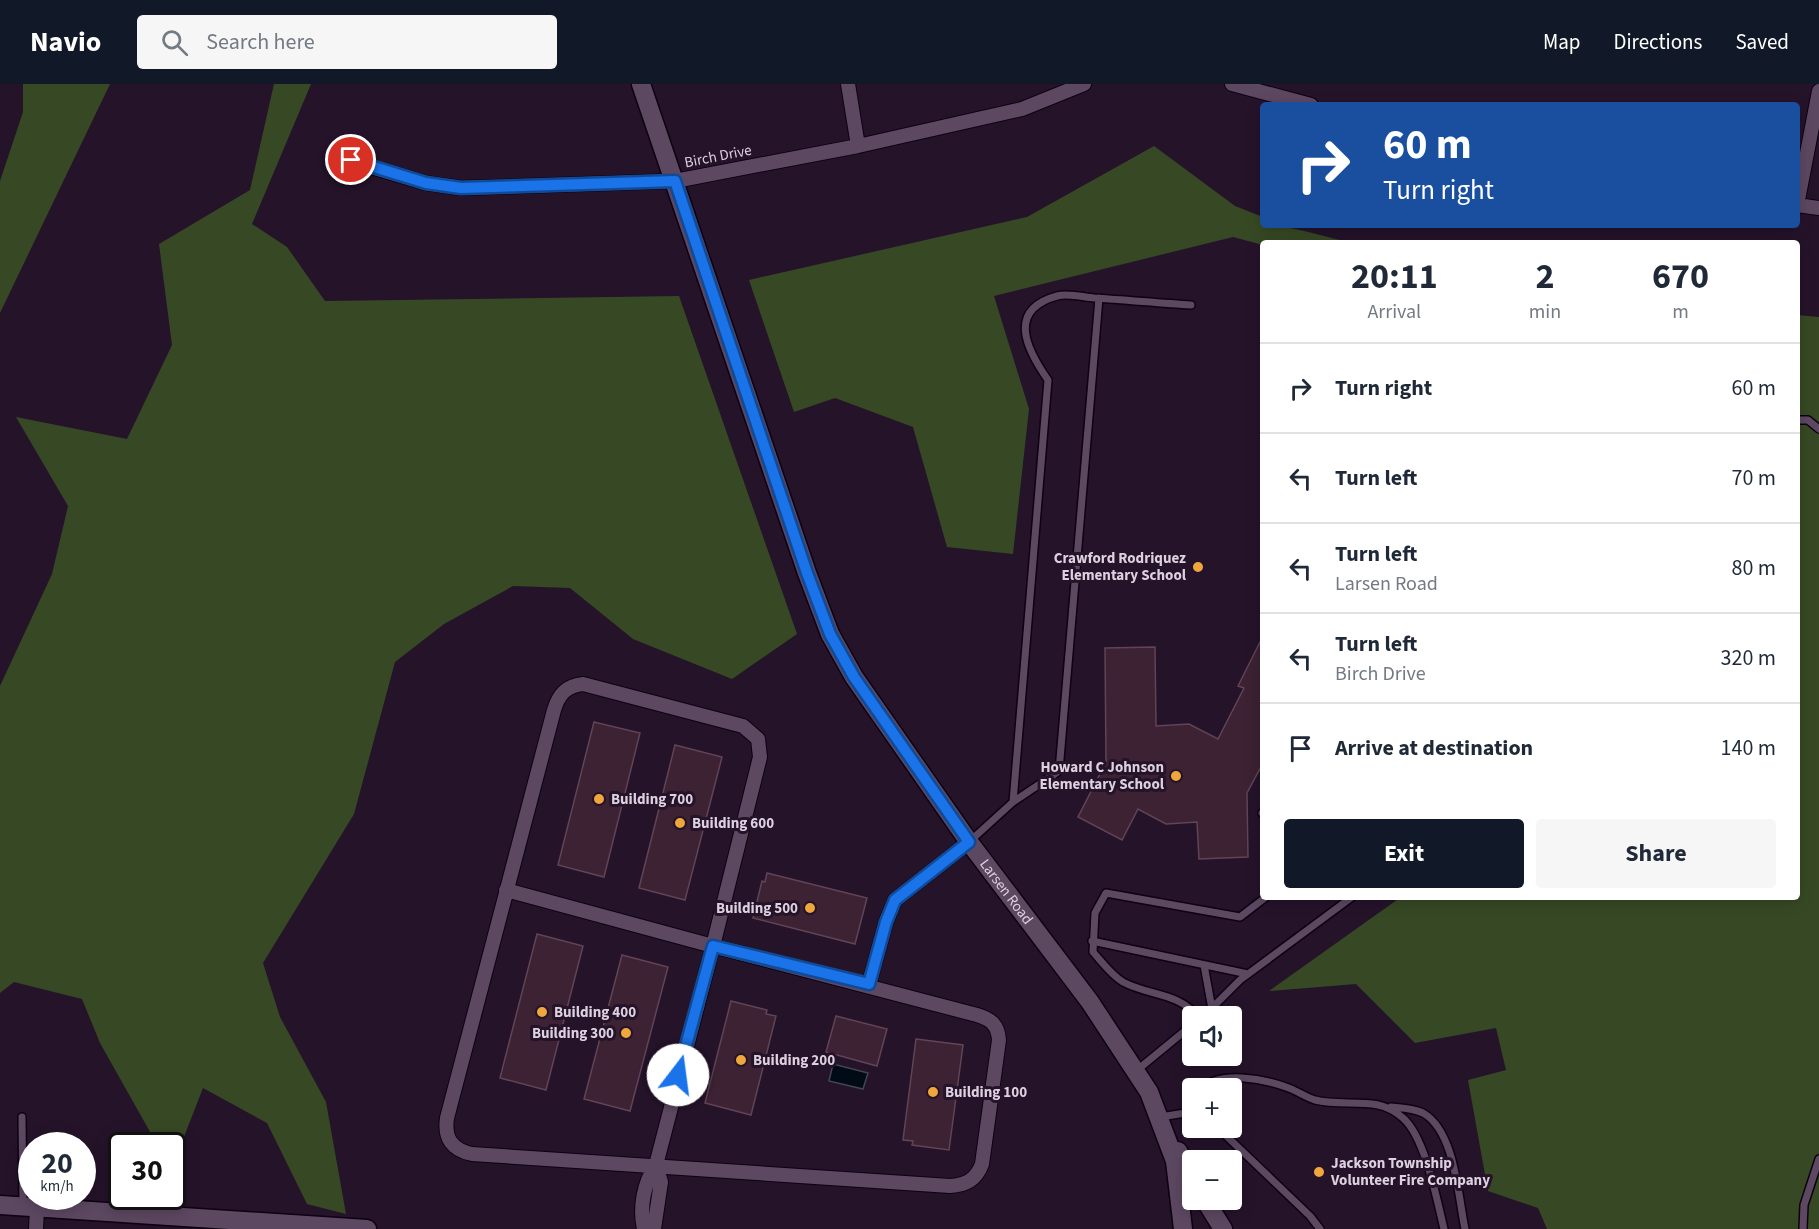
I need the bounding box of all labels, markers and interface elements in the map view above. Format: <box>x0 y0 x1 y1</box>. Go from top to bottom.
search box <box>137 15 557 69</box>
text: Navio <box>30 22 101 62</box>
icon: search <box>158 26 191 59</box>
text: Search here <box>206 26 315 58</box>
text: Map <box>1543 27 1581 57</box>
text: Directions <box>1614 27 1702 57</box>
text: Saved <box>1735 27 1789 57</box>
text: 60 m <box>1383 115 1472 175</box>
icon: right <box>1284 126 1362 204</box>
pin <box>325 134 376 185</box>
street label: Birch Drive <box>683 140 754 173</box>
icon: arrive <box>334 143 367 176</box>
text: Turn right <box>1383 171 1494 210</box>
text: 20:11 <box>1351 251 1438 302</box>
text: 2 <box>1535 251 1554 302</box>
text: 670 <box>1652 251 1709 302</box>
text: Arrival <box>1367 298 1421 326</box>
text: min <box>1529 298 1561 326</box>
text: m <box>1672 298 1689 326</box>
icon: right <box>1284 372 1317 405</box>
text: Turn right <box>1335 372 1432 404</box>
text: 60 m <box>1731 372 1776 404</box>
icon: left <box>1284 462 1317 495</box>
text: Turn left <box>1335 462 1417 494</box>
text: 70 m <box>1731 462 1776 494</box>
text: Turn left <box>1335 538 1417 570</box>
place label: Crawford Rodriquez Elementary School <box>1054 548 1187 586</box>
icon: left <box>1284 552 1317 585</box>
text: 80 m <box>1731 552 1776 584</box>
marker: Crawford Rodriquez Elementary School <box>1191 560 1205 574</box>
text: Larsen Road <box>1335 570 1438 598</box>
text: Turn left <box>1335 628 1417 660</box>
icon: left <box>1284 642 1317 675</box>
text: 320 m <box>1721 642 1776 674</box>
text: Birch Drive <box>1335 660 1426 688</box>
icon: arrive <box>1284 732 1317 765</box>
text: Arrive at destination <box>1335 732 1533 764</box>
text: 140 m <box>1721 732 1776 764</box>
place label: Howard C Johnson Elementary School <box>1039 757 1165 795</box>
marker: Howard C Johnson Elementary School <box>1169 769 1183 783</box>
place label: Building 700 <box>611 789 693 810</box>
marker: Building 700 <box>592 792 606 806</box>
place label: Building 600 <box>692 813 774 834</box>
marker: Building 600 <box>673 816 687 830</box>
button: Exit <box>1284 819 1524 888</box>
button: Share <box>1536 819 1776 888</box>
street label: Larsen Road <box>974 855 1038 929</box>
place label: Building 500 <box>716 898 798 919</box>
marker: Building 500 <box>803 901 817 915</box>
place label: Building 400 <box>554 1002 636 1023</box>
marker: Building 400 <box>535 1005 549 1019</box>
map controls <box>1182 1006 1242 1210</box>
button: sound <box>1182 1006 1242 1066</box>
place label: Building 300 <box>532 1023 614 1044</box>
marker: Building 300 <box>619 1026 633 1040</box>
position arrow <box>646 1043 710 1107</box>
place label: Building 200 <box>753 1050 835 1071</box>
marker: Building 200 <box>734 1053 748 1067</box>
button: + <box>1182 1078 1242 1138</box>
place label: Building 100 <box>945 1082 1027 1103</box>
marker: Building 100 <box>926 1085 940 1099</box>
speed limit sign: 30 <box>108 1132 186 1210</box>
text: 20 <box>41 1142 73 1185</box>
button: − <box>1182 1150 1242 1210</box>
place label: Jackson Township Volunteer Fire Company <box>1330 1153 1490 1191</box>
marker: Jackson Township Volunteer Fire Company <box>1312 1165 1326 1179</box>
text: km/h <box>40 1176 74 1197</box>

